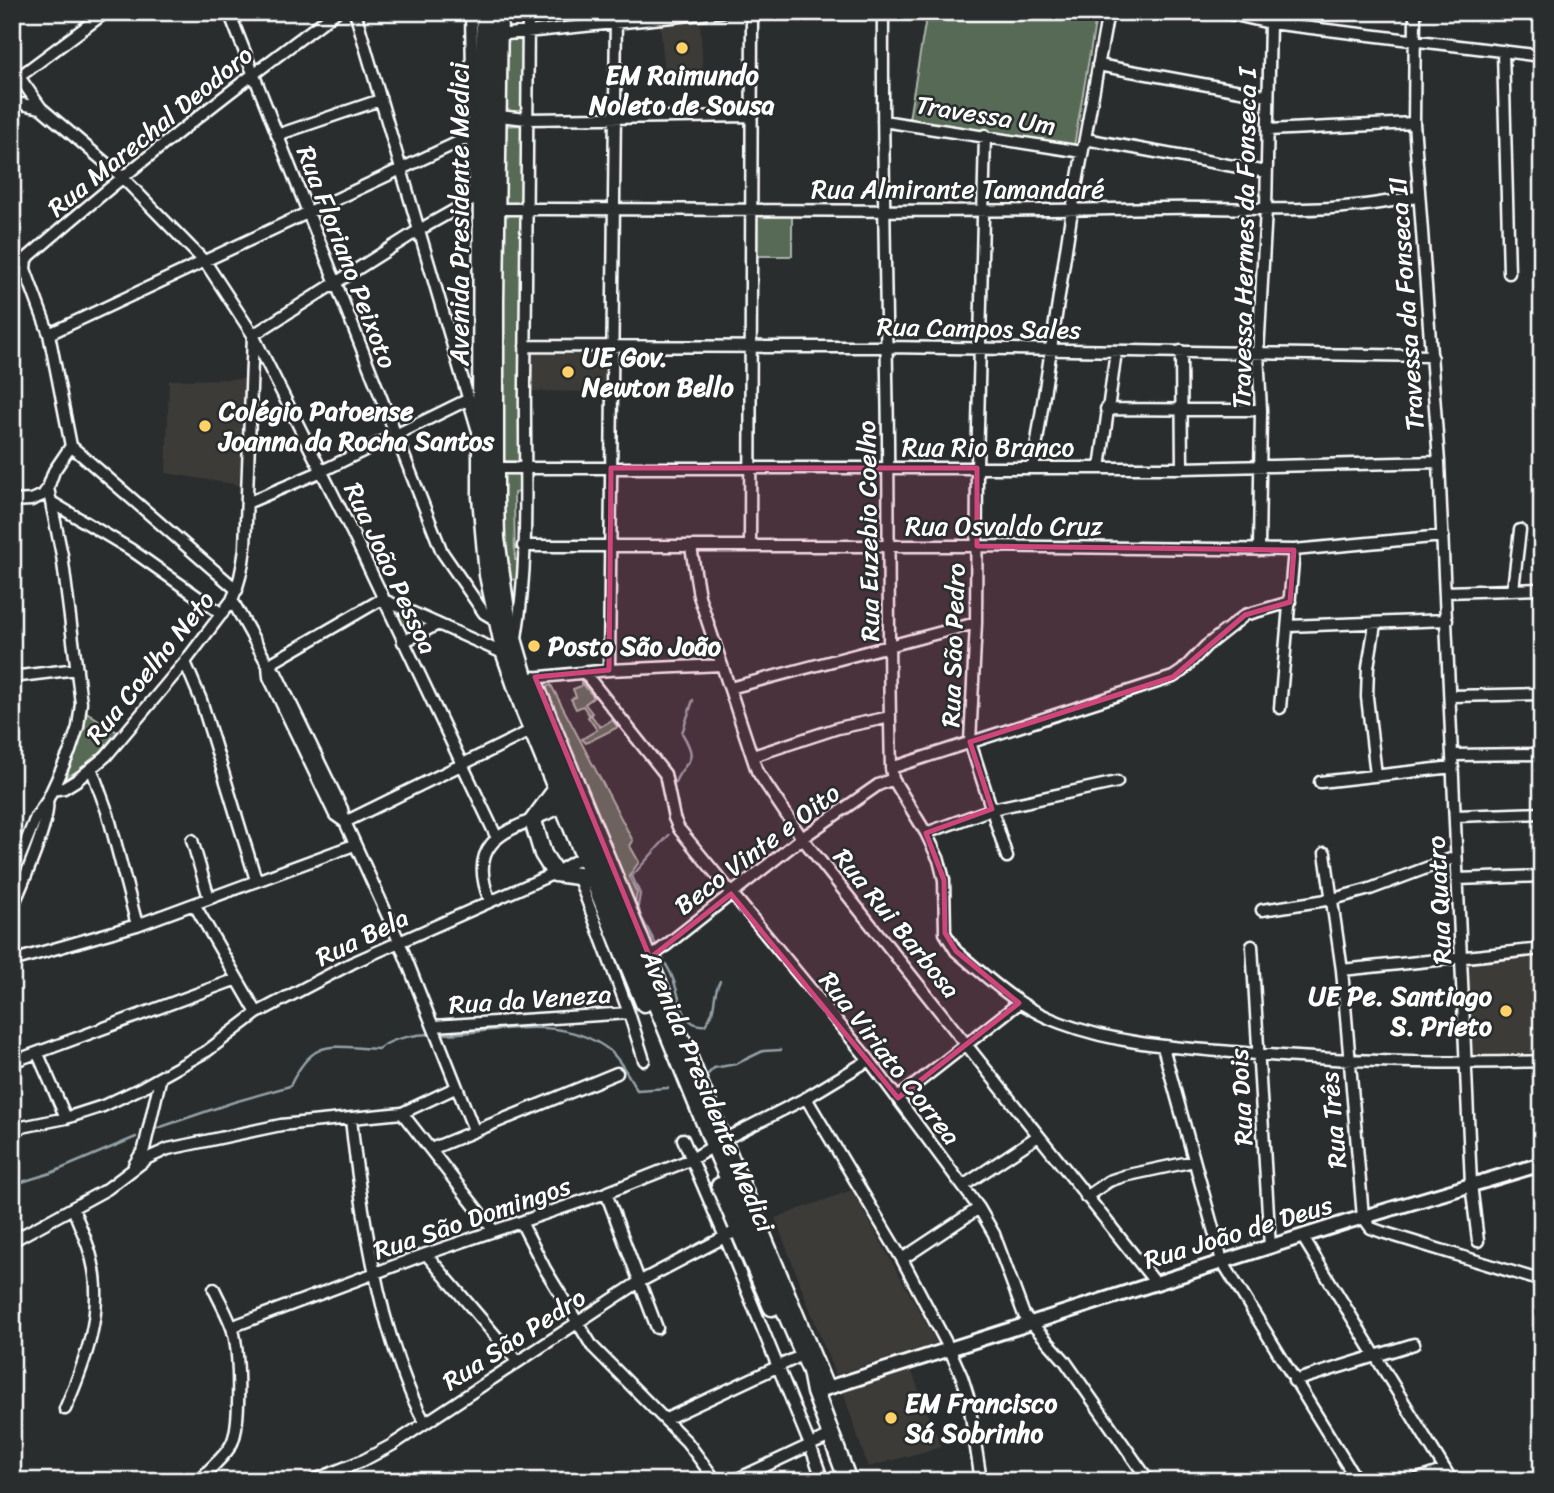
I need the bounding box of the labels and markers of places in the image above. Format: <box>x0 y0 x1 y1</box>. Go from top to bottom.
marker: EM Raimundo Noleto de Sousa <box>674 40 690 56</box>
place label: EM Raimundo Noleto de Sousa <box>588 52 775 128</box>
place label: UE Gov. Newton Bello <box>581 334 735 410</box>
marker: UE Gov. Newton Bello <box>560 364 576 380</box>
place label: Colégio Patoense Joanna da Rocha Santos <box>217 388 495 464</box>
marker: Colégio Patoense Joanna da Rocha Santos <box>197 418 213 434</box>
place label: Posto São João <box>548 623 722 669</box>
marker: Posto São João <box>526 638 542 654</box>
place label: UE Pe. Santiago S. Prieto <box>1309 973 1493 1049</box>
marker: UE Pe. Santiago S. Prieto <box>1498 1003 1514 1019</box>
place label: EM Francisco Sá Sobrinho <box>904 1380 1057 1456</box>
marker: EM Francisco Sá Sobrinho <box>883 1410 899 1426</box>

